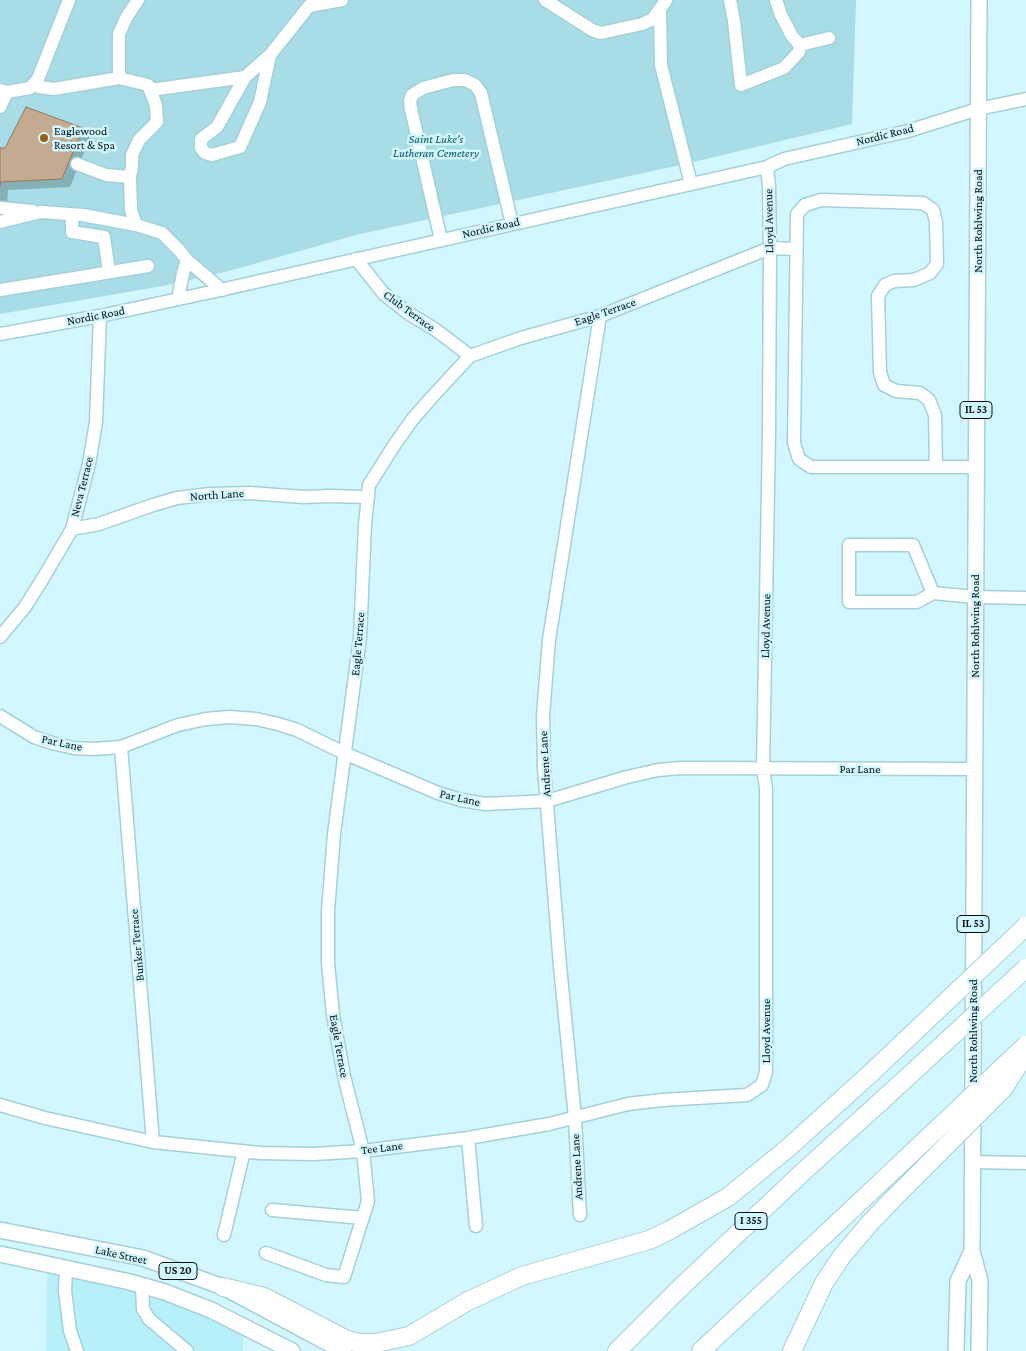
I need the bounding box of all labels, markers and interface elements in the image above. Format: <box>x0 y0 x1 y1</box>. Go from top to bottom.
street label: Nordic Road <box>855 121 915 149</box>
place label: Eaglewood Resort & Spa <box>54 124 115 152</box>
marker: Eaglewood Resort & Spa <box>38 132 50 144</box>
park label: Saint Luke's Lutheran Cemetery <box>393 132 479 160</box>
street label: North Rohlwing Road <box>971 169 985 273</box>
street label: Lloyd Avenue <box>761 189 777 253</box>
street label: Nordic Road <box>461 214 521 242</box>
street label: Club Terrace <box>380 287 438 335</box>
street label: Eagle Terrace <box>572 295 638 329</box>
street label: Nordic Road <box>66 303 126 329</box>
road number: IL 53 <box>960 402 992 418</box>
street label: Neva Terrace <box>68 455 96 519</box>
street label: North Lane <box>190 486 244 504</box>
street label: North Rohlwing Road <box>968 574 982 678</box>
street label: Lloyd Avenue <box>758 594 774 658</box>
street label: Eagle Terrace <box>348 612 368 676</box>
street label: Andrene Lane <box>536 731 554 797</box>
street label: Par Lane <box>40 732 84 754</box>
street label: Par Lane <box>839 762 881 776</box>
street label: Par Lane <box>438 786 482 810</box>
street label: Bunker Terrace <box>127 908 147 982</box>
road number: IL 53 <box>957 916 989 932</box>
street label: North Rohlwing Road <box>966 979 980 1083</box>
street label: Lloyd Avenue <box>759 999 773 1063</box>
street label: Eagle Terrace <box>326 1013 352 1079</box>
street label: Andrene Lane <box>568 1134 586 1200</box>
street label: Tee Lane <box>360 1138 404 1158</box>
road number: I 355 <box>735 1212 767 1230</box>
street label: Lake Street <box>94 1242 148 1268</box>
road number: US 20 <box>159 1262 197 1280</box>

